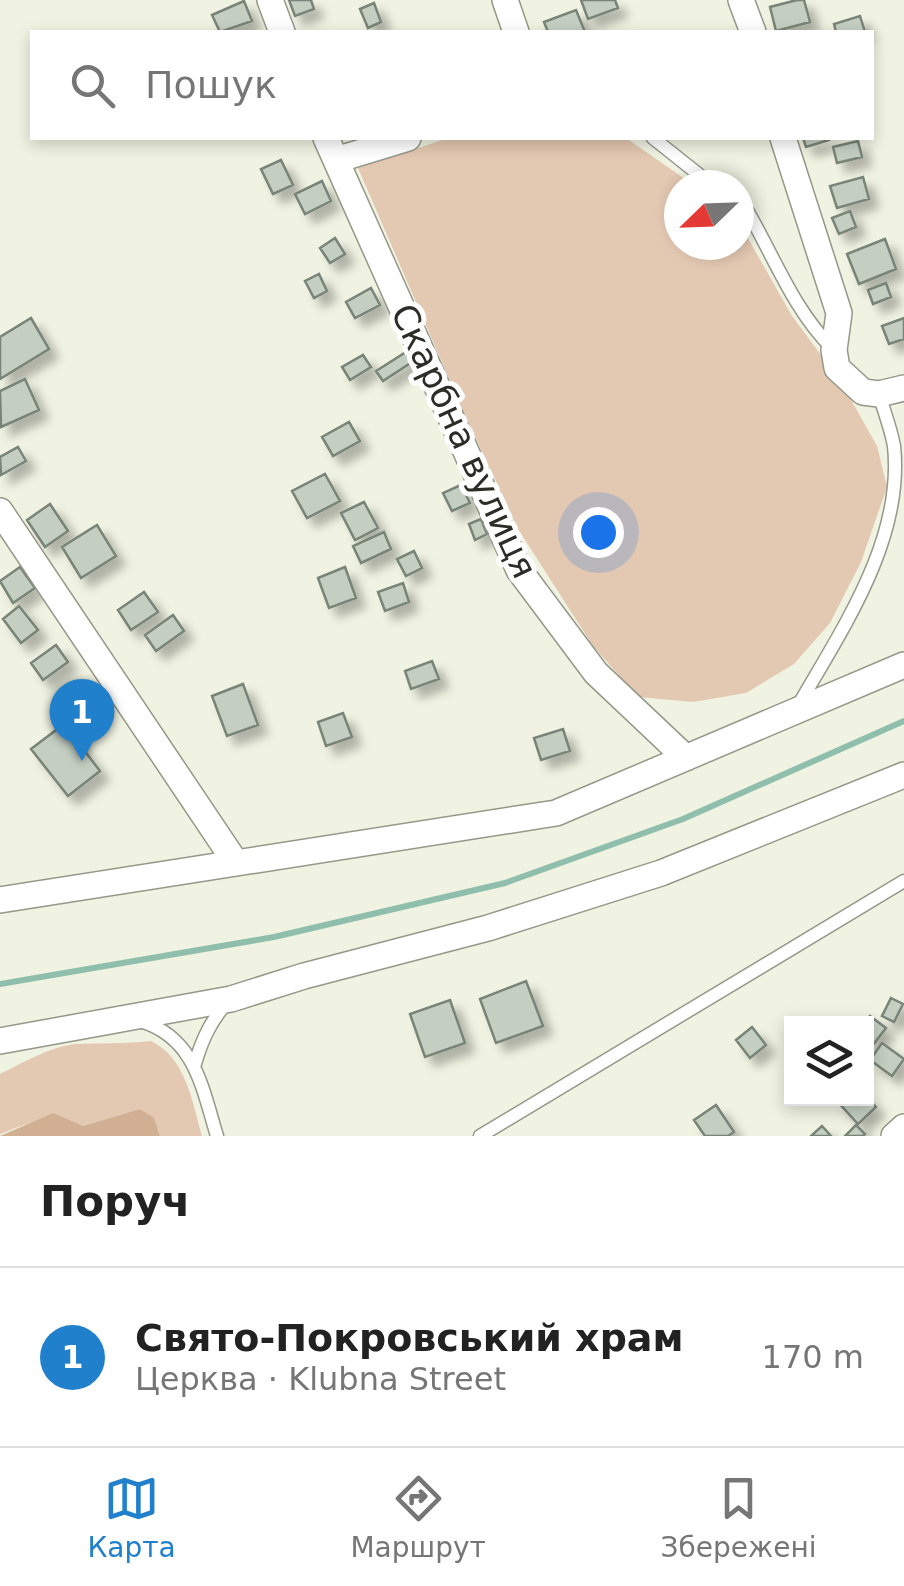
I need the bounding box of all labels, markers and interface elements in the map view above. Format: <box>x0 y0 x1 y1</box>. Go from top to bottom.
search box <box>30 30 874 140</box>
icon: search <box>65 58 120 113</box>
text: Пошук <box>145 63 277 107</box>
north arrow <box>664 170 754 260</box>
street label: Скарбна вулиця <box>383 298 545 584</box>
your location <box>573 507 624 558</box>
pin: 1 <box>49 678 114 761</box>
map controls <box>784 1016 874 1106</box>
button: layers <box>784 1016 874 1106</box>
text: Поруч <box>40 1177 190 1226</box>
text: Свято-Покровський храм <box>135 1316 684 1360</box>
text: 1 <box>61 1338 84 1376</box>
text: 170 m <box>762 1338 864 1376</box>
text: Церква · Klubna Street <box>135 1360 506 1398</box>
tab: Карта <box>87 1471 176 1564</box>
tab: Маршрут <box>350 1471 486 1564</box>
tab: Збережені <box>661 1471 817 1564</box>

